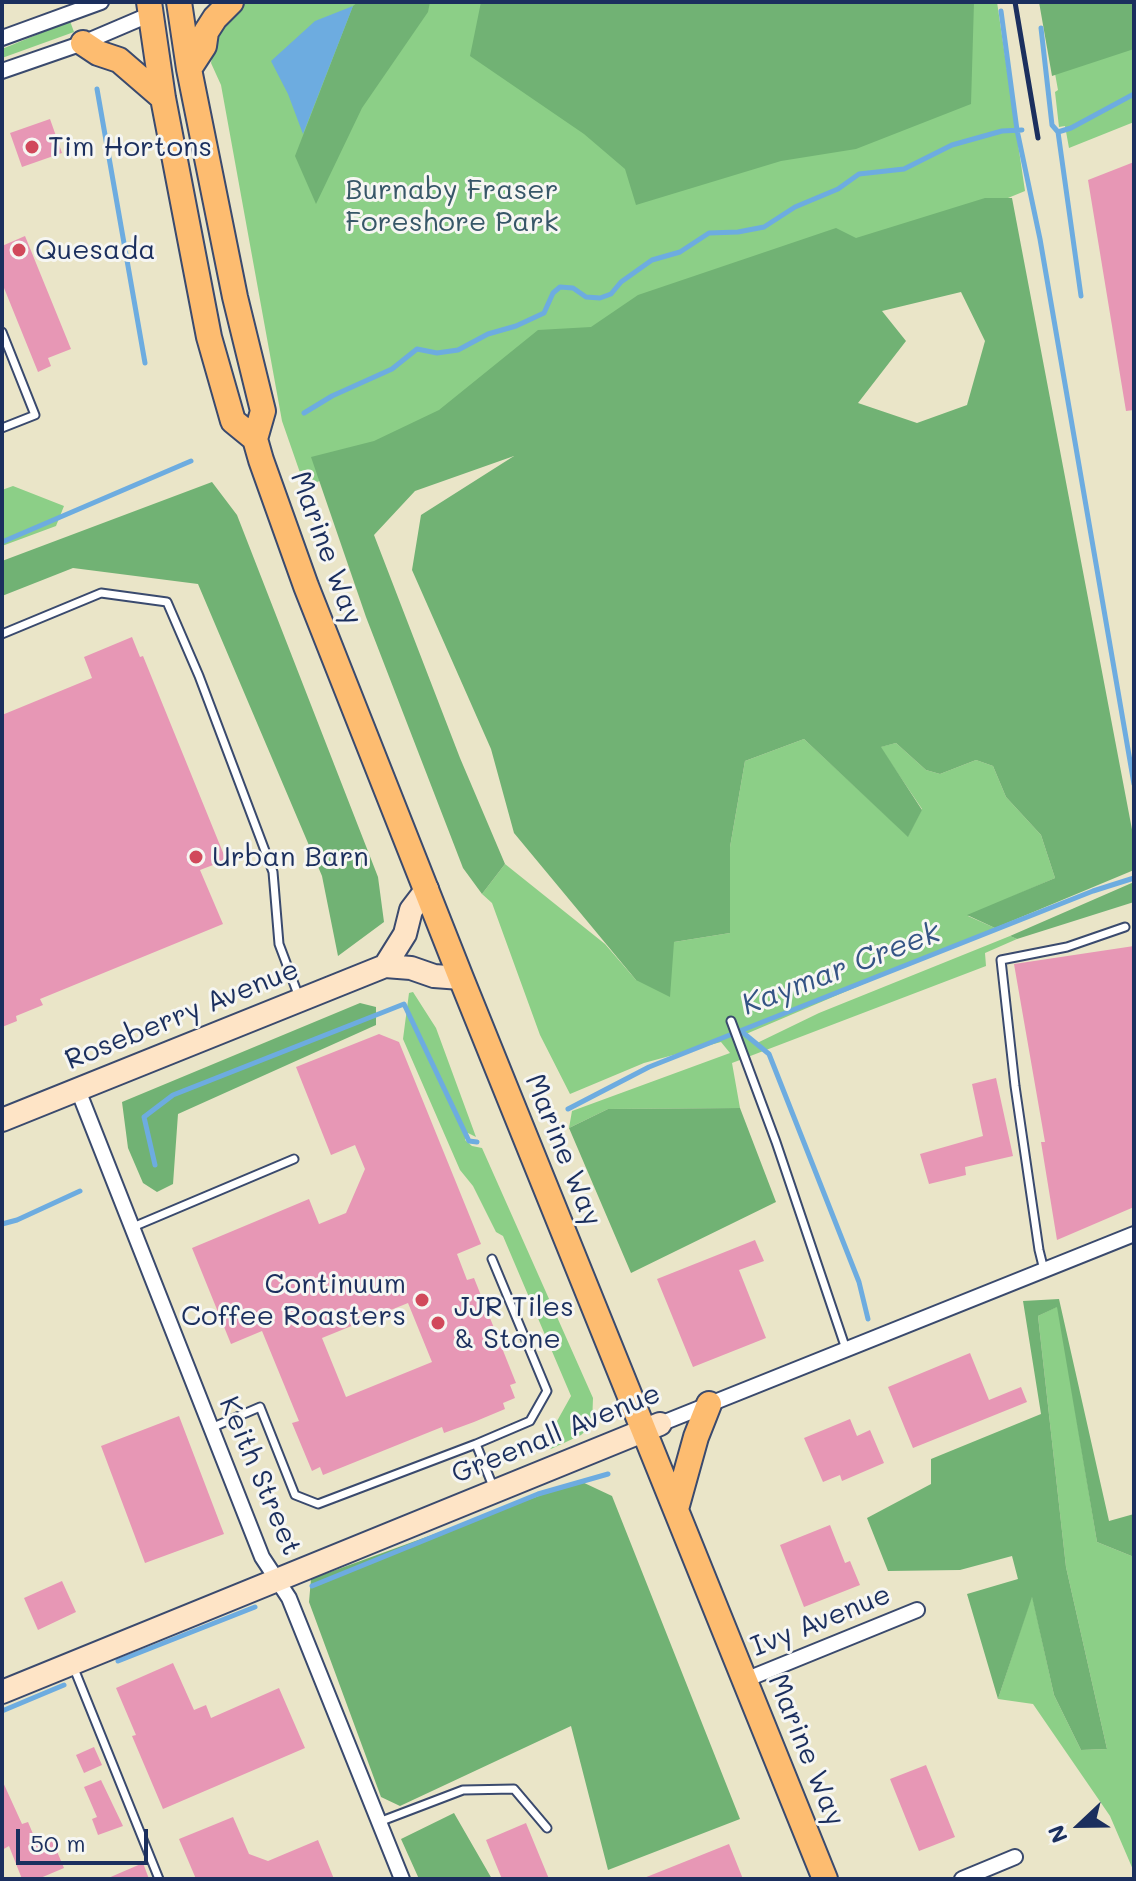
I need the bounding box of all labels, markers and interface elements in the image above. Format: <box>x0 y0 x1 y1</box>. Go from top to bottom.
place label: Tim Hortons <box>48 130 212 164</box>
marker: Tim Hortons <box>23 138 41 156</box>
park label: Burnaby Fraser Foreshore Park <box>345 173 559 239</box>
place label: Quesada <box>35 233 156 267</box>
marker: Quesada <box>10 241 28 259</box>
street label: Marine Way <box>283 467 369 629</box>
place label: Urban Barn <box>212 840 369 874</box>
marker: Urban Barn <box>187 848 205 866</box>
water label: Kaymar Creek <box>737 915 945 1023</box>
street label: Roseberry Avenue <box>60 953 304 1077</box>
street label: Marine Way <box>517 1069 609 1231</box>
place label: Continuum Coffee Roasters <box>181 1267 406 1333</box>
place label: JJR Tiles & Stone <box>454 1290 574 1356</box>
marker: Continuum Coffee Roasters <box>413 1291 431 1309</box>
marker: JJR Tiles & Stone <box>429 1314 447 1332</box>
street label: Greenall Avenue <box>447 1377 665 1491</box>
street label: Keith Street <box>212 1392 308 1560</box>
street label: Ivy Avenue <box>746 1578 896 1664</box>
street label: Marine Way <box>760 1669 852 1831</box>
north arrow <box>1040 1785 1120 1865</box>
scale bar <box>20 1813 152 1863</box>
text: N <box>1041 1821 1074 1847</box>
text: 50 m <box>30 1827 86 1858</box>

